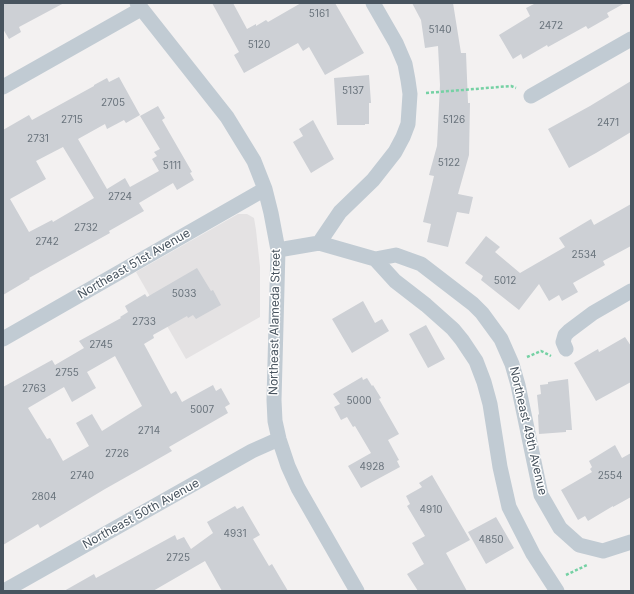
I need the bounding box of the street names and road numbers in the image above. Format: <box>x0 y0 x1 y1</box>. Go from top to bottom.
street label: Northeast 51st Avenue <box>75 226 193 302</box>
street label: Northeast Alameda Street <box>267 249 283 395</box>
street label: Northeast 49th Avenue <box>506 365 550 497</box>
street label: Northeast 50th Avenue <box>80 476 202 552</box>

